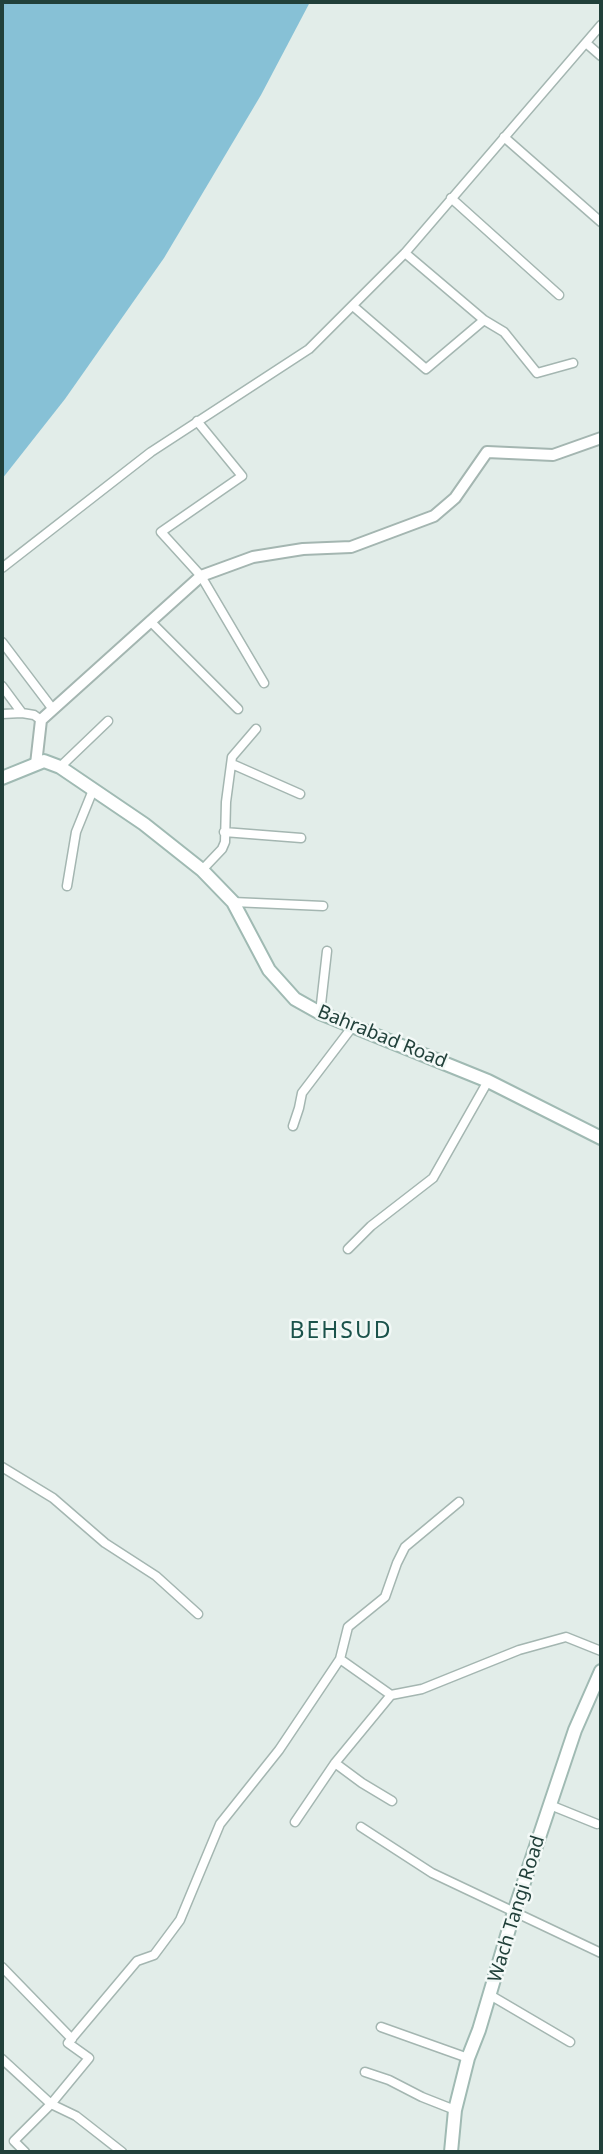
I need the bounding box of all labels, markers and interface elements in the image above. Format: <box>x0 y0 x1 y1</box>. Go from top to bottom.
street label: Bahrabad Road <box>314 1001 450 1073</box>
district label: BEHSUD <box>290 1317 392 1345</box>
street label: Wach Tangi Road <box>484 1833 550 1985</box>

